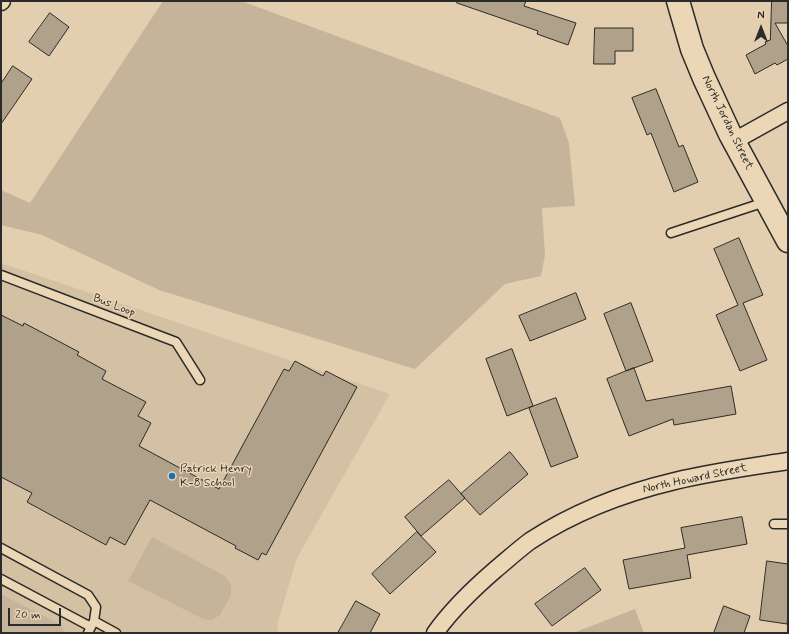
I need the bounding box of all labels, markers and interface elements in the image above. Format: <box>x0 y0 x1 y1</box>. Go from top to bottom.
north arrow <box>741 8 781 48</box>
text: N <box>757 9 765 23</box>
street label: North Jordan Street <box>698 74 756 172</box>
street label: Bus Loop <box>91 291 137 321</box>
street label: North Howard Street <box>642 461 748 497</box>
place label: Patrick Henry K-8 School <box>180 462 252 490</box>
marker: Patrick Henry K-8 School <box>167 471 177 481</box>
scale bar <box>10 600 63 626</box>
text: 20 m <box>15 607 41 623</box>

